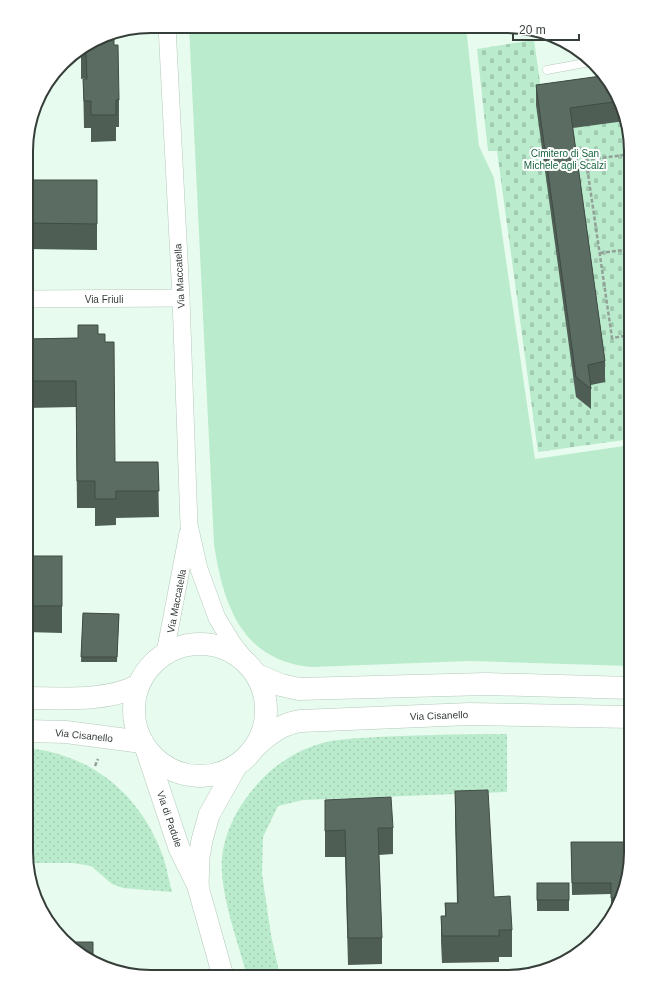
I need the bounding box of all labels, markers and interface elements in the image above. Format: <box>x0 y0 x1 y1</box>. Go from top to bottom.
scale bar <box>513 16 579 42</box>
text: 20 m <box>519 23 546 37</box>
park label: Cimitero di San Michele agli Scalzi <box>524 148 606 171</box>
street label: Via Maccatella <box>172 243 187 309</box>
street label: Via Friuli <box>85 294 123 305</box>
street label: Via Maccatella <box>165 568 188 634</box>
street label: Via Cisanello <box>410 709 469 722</box>
street label: Via Cisanello <box>54 727 114 744</box>
street label: Via di Padule <box>155 790 184 849</box>

